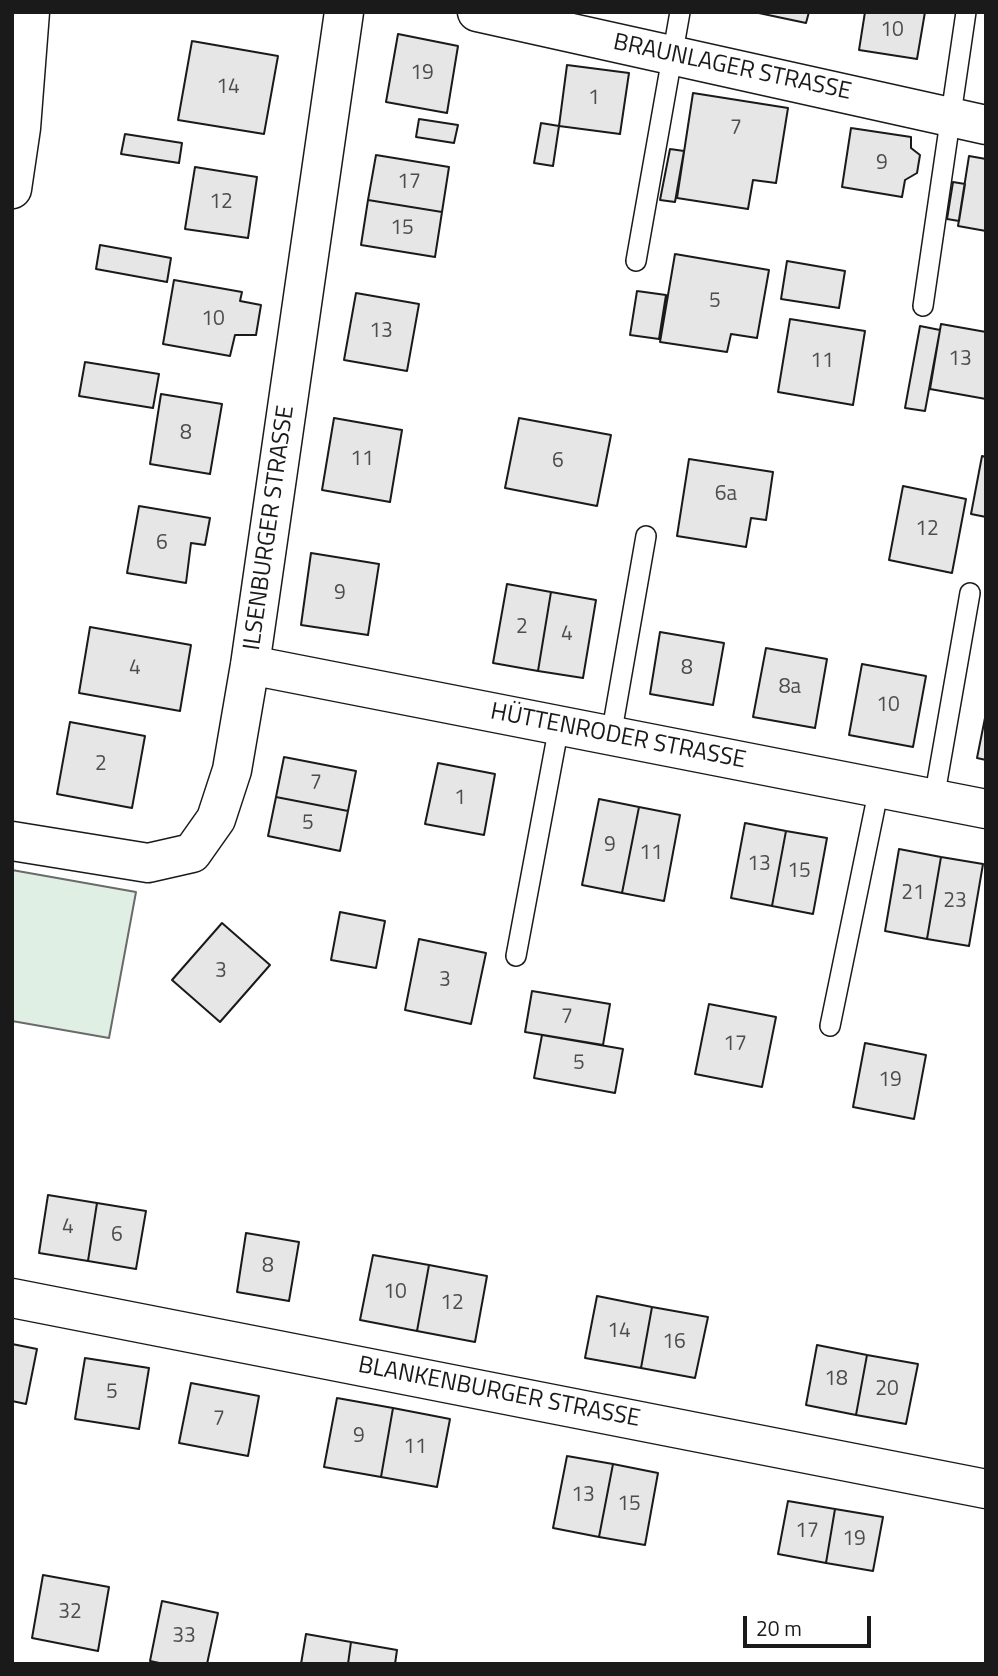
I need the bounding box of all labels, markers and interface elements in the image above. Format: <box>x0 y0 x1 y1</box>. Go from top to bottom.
house number: 10 <box>880 18 904 44</box>
street label: BRAUNLAGER STRASSE <box>610 29 854 107</box>
house number: 19 <box>410 61 434 87</box>
house number: 14 <box>216 75 240 101</box>
house number: 1 <box>588 86 600 112</box>
house number: 7 <box>730 116 742 142</box>
house number: 9 <box>876 151 888 177</box>
house number: 17 <box>397 170 421 196</box>
house number: 12 <box>209 190 233 216</box>
house number: 15 <box>390 216 414 242</box>
house number: 5 <box>709 289 721 315</box>
house number: 10 <box>201 307 225 333</box>
house number: 13 <box>369 319 393 345</box>
house number: 13 <box>948 347 972 373</box>
house number: 11 <box>810 349 834 375</box>
street label: ILSENBURGER STRASSE <box>239 404 301 652</box>
house number: 8 <box>180 421 192 447</box>
house number: 11 <box>350 447 374 473</box>
house number: 6 <box>552 449 564 475</box>
house number: 6a <box>715 482 737 508</box>
house number: 12 <box>915 517 939 543</box>
house number: 6 <box>156 531 168 557</box>
house number: 9 <box>334 581 346 607</box>
house number: 2 <box>516 615 528 641</box>
house number: 4 <box>561 622 573 648</box>
house number: 4 <box>129 656 141 682</box>
house number: 8 <box>681 656 693 682</box>
house number: 8a <box>779 675 801 701</box>
house number: 10 <box>876 693 900 719</box>
street label: HÜTTENRODER STRASSE <box>488 698 748 776</box>
house number: 2 <box>95 752 107 778</box>
house number: 7 <box>310 771 322 797</box>
house number: 1 <box>454 786 466 812</box>
house number: 5 <box>302 811 314 837</box>
house number: 9 <box>604 833 616 859</box>
house number: 11 <box>639 841 663 867</box>
house number: 13 <box>747 852 771 878</box>
house number: 15 <box>787 859 811 885</box>
house number: 21 <box>901 881 925 907</box>
house number: 23 <box>943 889 967 915</box>
house number: 3 <box>215 959 227 985</box>
house number: 3 <box>439 968 451 994</box>
house number: 7 <box>561 1005 573 1031</box>
house number: 17 <box>723 1032 747 1058</box>
house number: 5 <box>573 1051 585 1077</box>
house number: 19 <box>878 1068 902 1094</box>
house number: 4 <box>62 1215 74 1241</box>
house number: 6 <box>111 1223 123 1249</box>
house number: 8 <box>262 1254 274 1280</box>
house number: 10 <box>383 1280 407 1306</box>
house number: 12 <box>440 1291 464 1317</box>
house number: 14 <box>607 1319 631 1345</box>
house number: 16 <box>662 1330 686 1356</box>
street label: BLANKENBURGER STRASSE <box>355 1352 643 1434</box>
house number: 18 <box>824 1367 848 1393</box>
house number: 20 <box>875 1377 899 1403</box>
house number: 5 <box>106 1380 118 1406</box>
house number: 7 <box>213 1407 225 1433</box>
house number: 9 <box>353 1424 365 1450</box>
house number: 11 <box>403 1435 427 1461</box>
house number: 13 <box>571 1483 595 1509</box>
house number: 15 <box>617 1492 641 1518</box>
house number: 17 <box>795 1519 819 1545</box>
house number: 19 <box>842 1527 866 1553</box>
house number: 32 <box>58 1600 82 1626</box>
scale bar <box>746 1602 874 1646</box>
text: 20 m <box>756 1612 802 1644</box>
house number: 33 <box>172 1624 196 1650</box>

